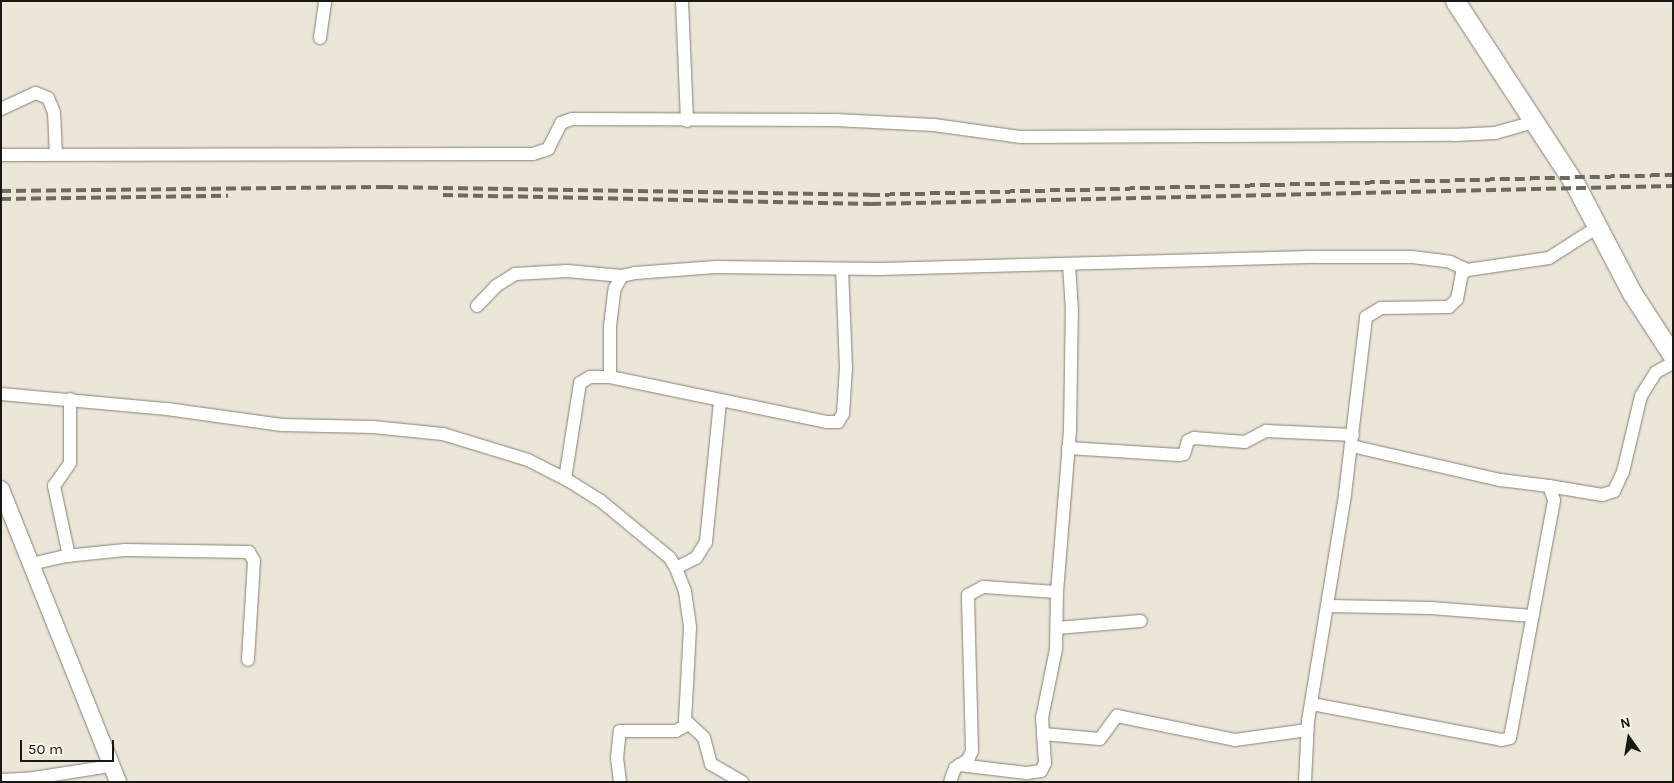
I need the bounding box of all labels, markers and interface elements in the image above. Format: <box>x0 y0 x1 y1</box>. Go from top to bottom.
north arrow <box>1604 713 1654 763</box>
text: N <box>1619 713 1632 732</box>
scale bar <box>22 730 116 762</box>
text: 50 m <box>28 740 63 758</box>

